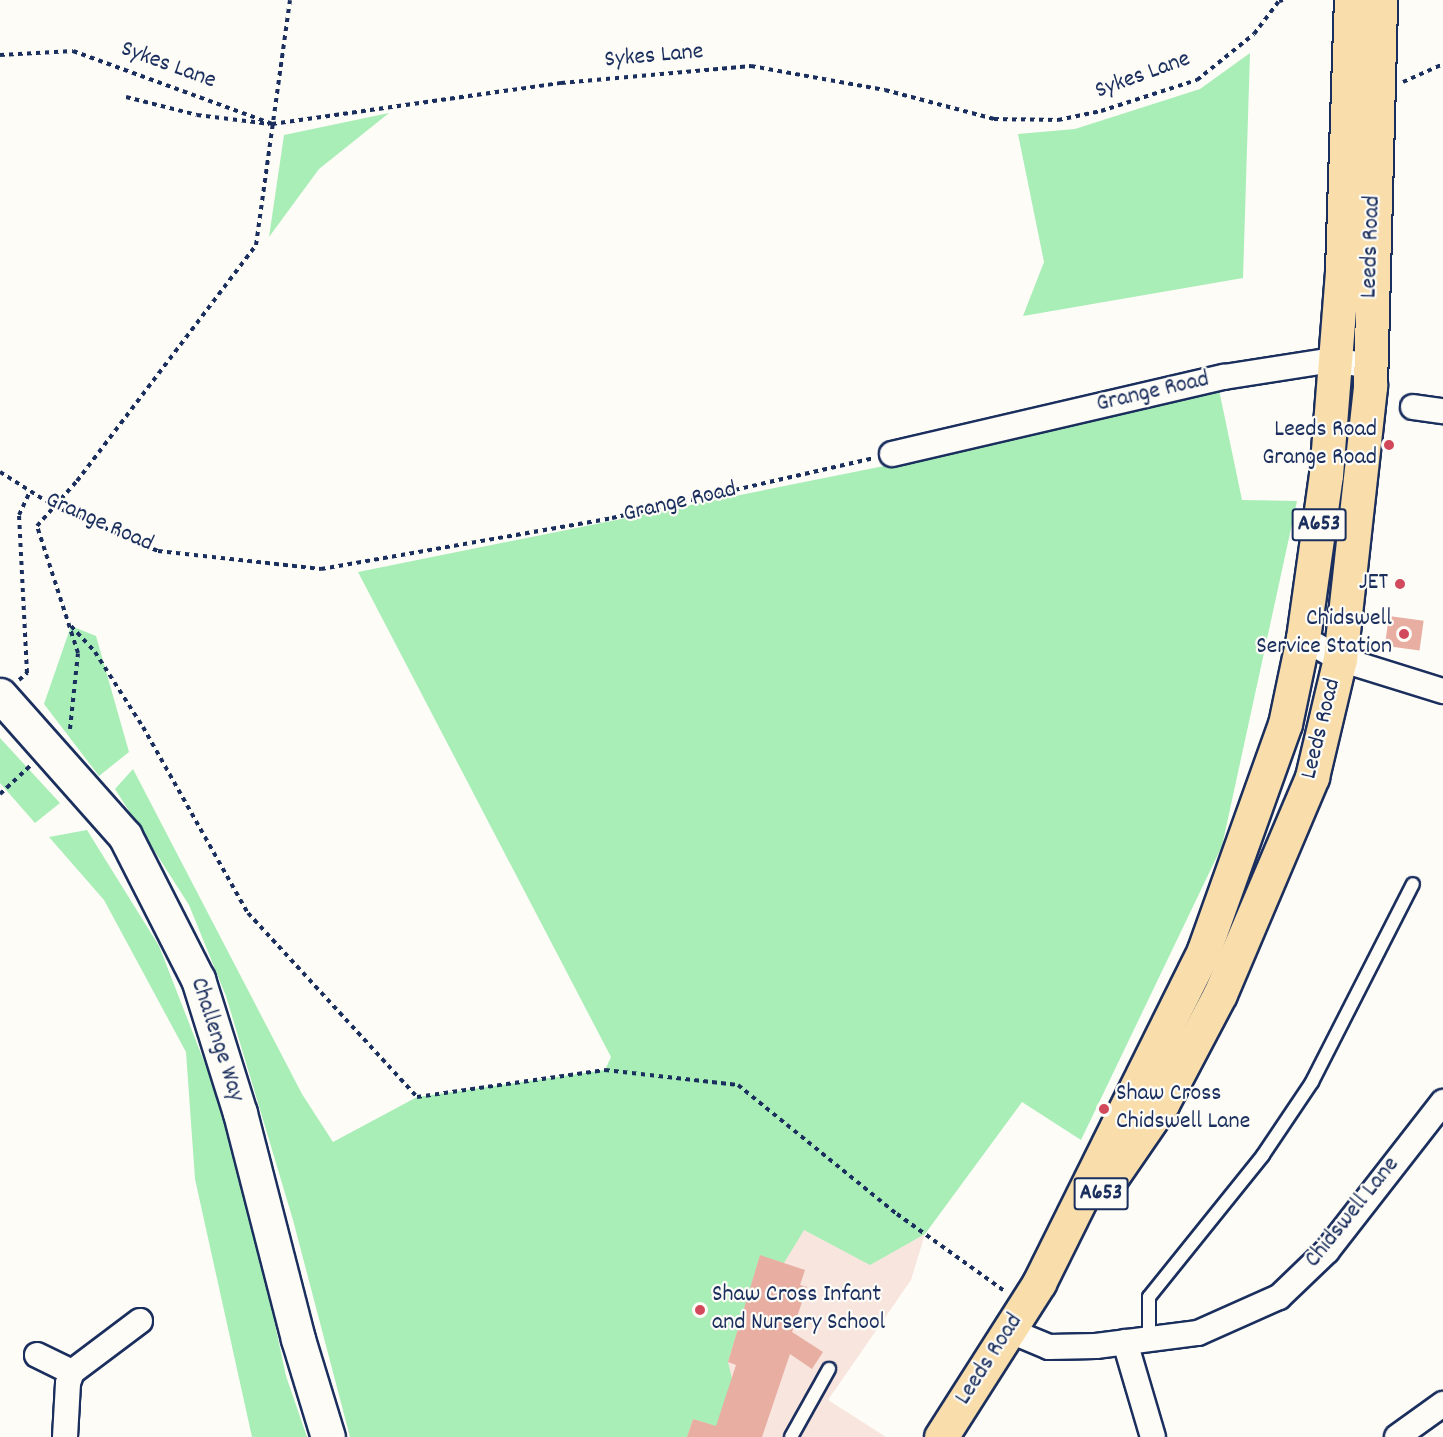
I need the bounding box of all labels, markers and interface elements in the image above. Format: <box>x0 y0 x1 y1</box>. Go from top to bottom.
street label: Sykes Lane <box>117 36 219 96</box>
street label: Sykes Lane <box>603 38 705 76</box>
street label: Sykes Lane <box>1092 46 1194 106</box>
street label: Leeds Road <box>1356 195 1388 299</box>
street label: Grange Road <box>1094 366 1212 420</box>
place label: Leeds Road Grange Road <box>1262 417 1377 473</box>
marker: Leeds Road Grange Road <box>1382 438 1396 452</box>
street label: Grange Road <box>621 476 739 530</box>
street label: Grange Road <box>41 486 157 560</box>
road number: A653 <box>1290 506 1348 544</box>
place label: JET <box>1359 570 1388 598</box>
marker: JET <box>1393 577 1407 591</box>
place label: Chidswell Service Station <box>1256 606 1392 662</box>
marker: Chidswell Service Station <box>1397 627 1411 641</box>
street label: Leeds Road <box>1296 676 1348 782</box>
street label: Challenge Way <box>182 974 250 1106</box>
place label: Shaw Cross Chidswell Lane <box>1116 1081 1250 1137</box>
marker: Shaw Cross Chidswell Lane <box>1097 1102 1111 1116</box>
street label: Chidswell Lane <box>1300 1152 1406 1274</box>
road number: A653 <box>1072 1175 1130 1213</box>
place label: Shaw Cross Infant and Nursery School <box>712 1282 885 1338</box>
marker: Shaw Cross Infant and Nursery School <box>693 1303 707 1317</box>
street label: Leeds Road <box>950 1309 1030 1411</box>

